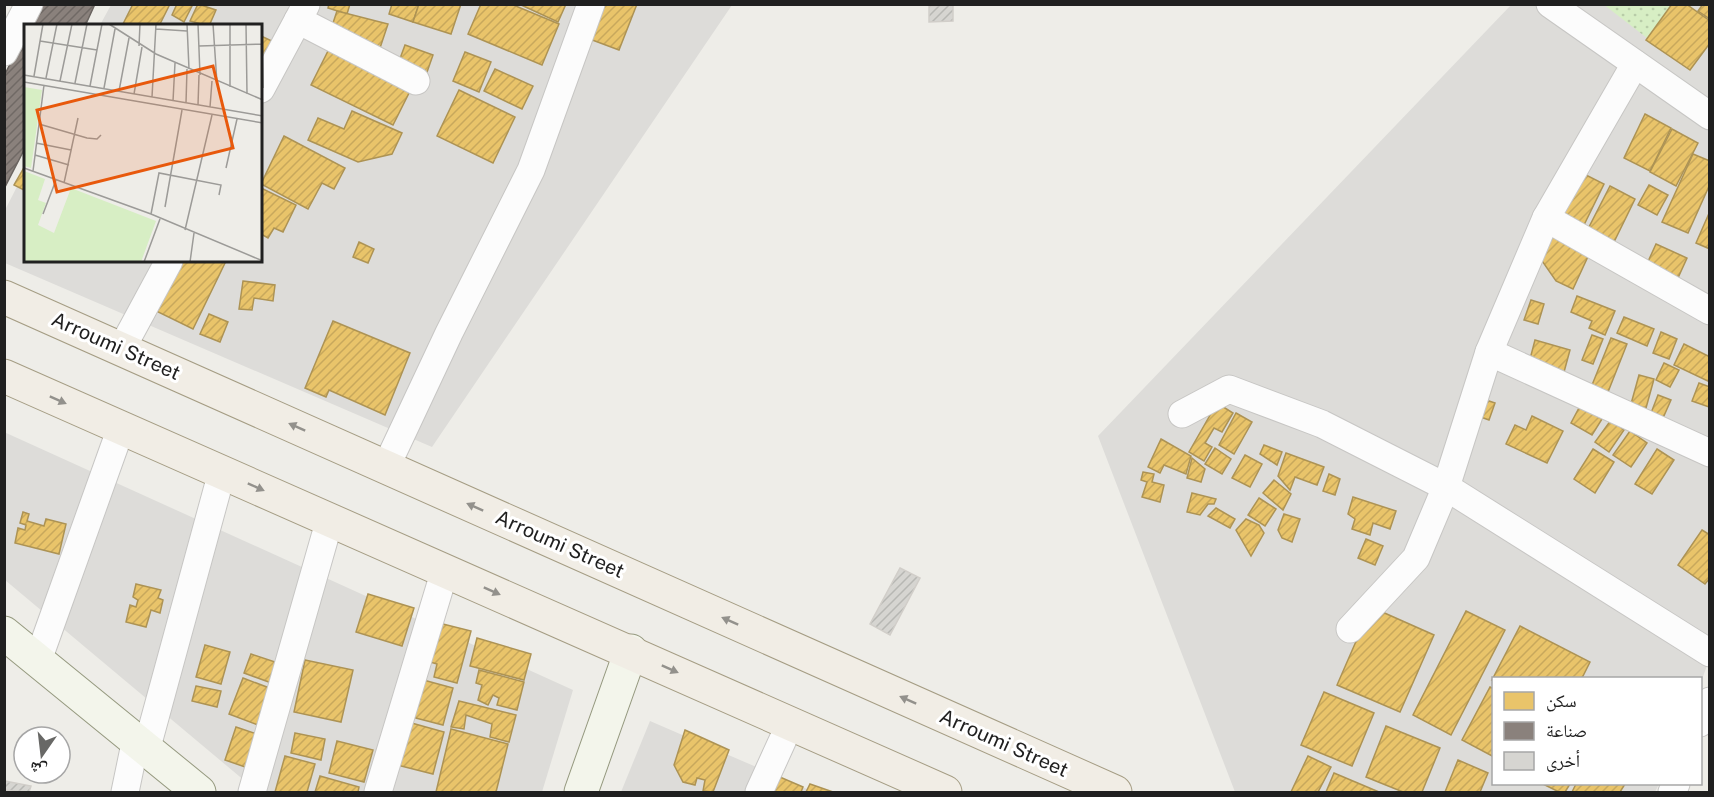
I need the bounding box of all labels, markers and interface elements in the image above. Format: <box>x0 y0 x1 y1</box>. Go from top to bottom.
inset map <box>24 24 262 262</box>
street label: Arroumi Street <box>48 307 184 385</box>
one-way arrow <box>49 395 67 405</box>
one-way arrow <box>288 422 306 432</box>
one-way arrow <box>247 482 264 491</box>
one-way arrow <box>467 502 484 511</box>
street label: Arroumi Street <box>492 505 628 583</box>
one-way arrow <box>483 586 501 596</box>
one-way arrow <box>721 615 739 625</box>
one-way arrow <box>662 665 679 674</box>
legend <box>1492 677 1702 785</box>
text: سكن <box>1546 690 1577 712</box>
one-way arrow <box>899 695 917 704</box>
street label: Arroumi Street <box>936 704 1072 782</box>
text: صناعة <box>1546 720 1587 741</box>
north arrow <box>12 725 72 785</box>
text: أخرى <box>1546 750 1580 772</box>
text: ش <box>28 758 49 780</box>

